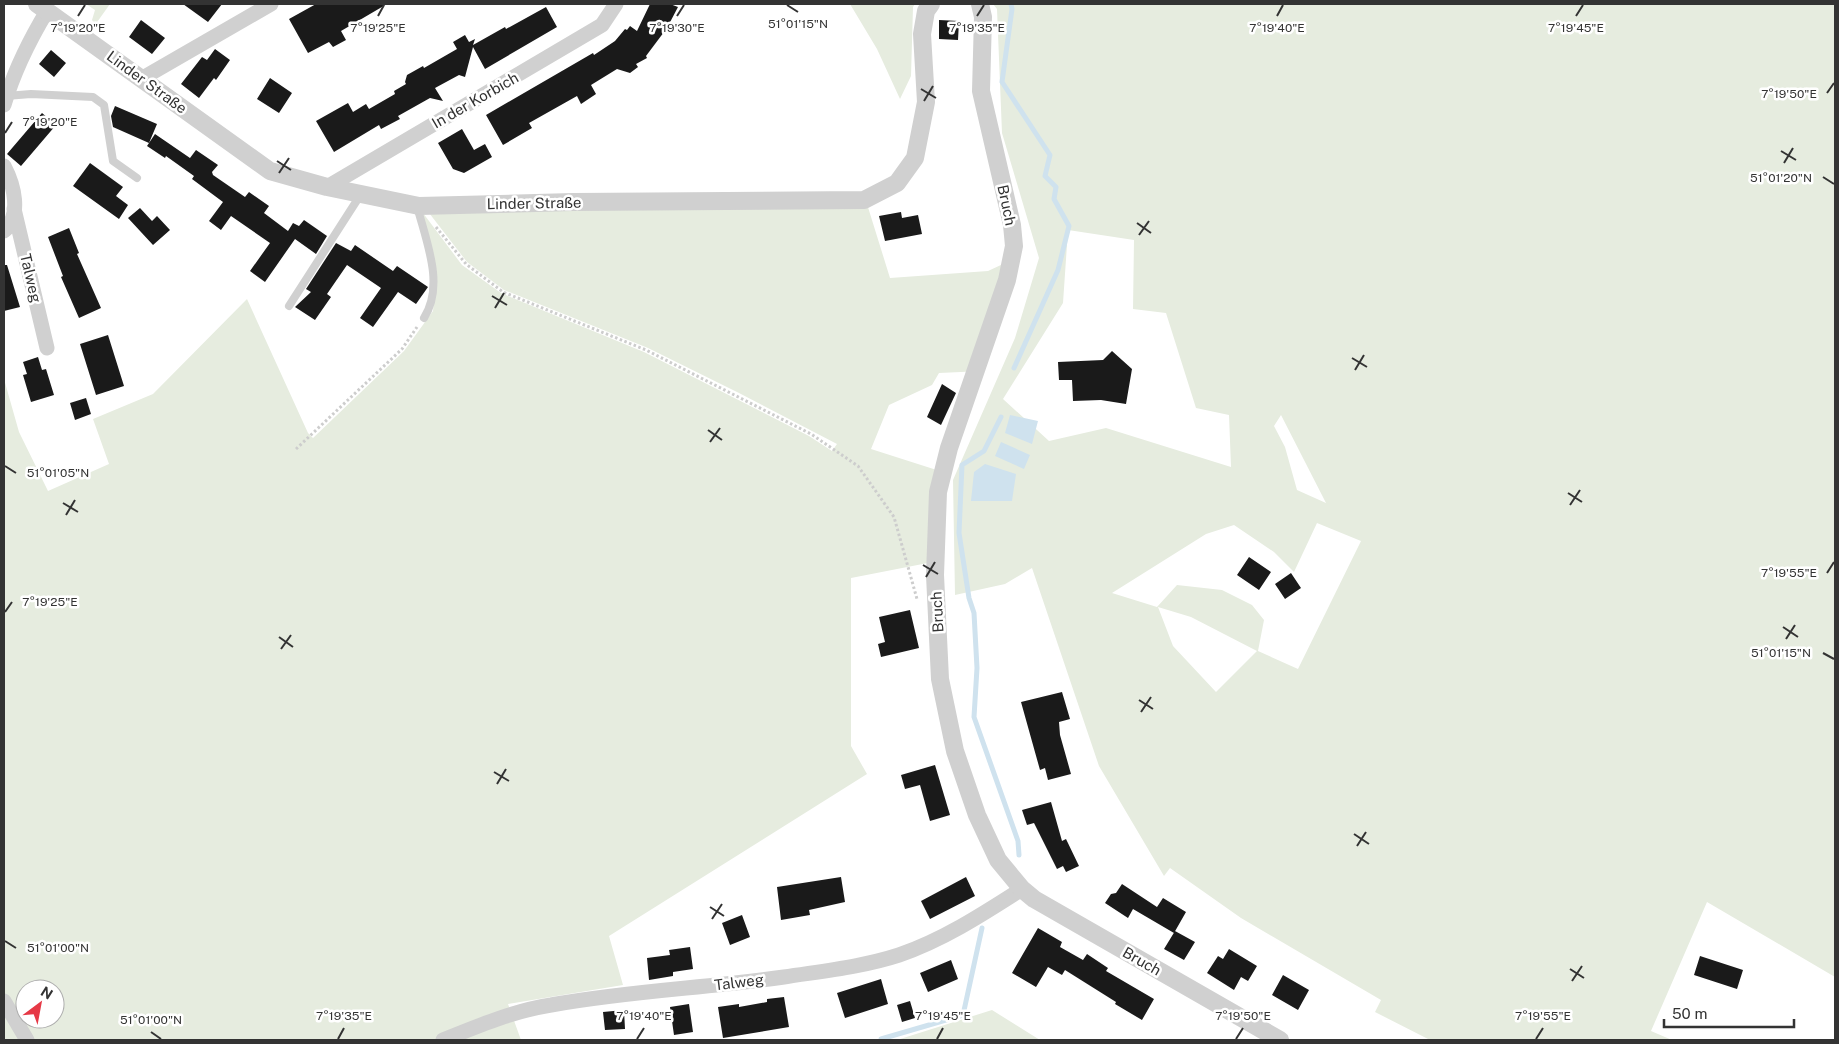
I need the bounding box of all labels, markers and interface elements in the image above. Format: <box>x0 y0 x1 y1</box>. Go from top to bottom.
text: 51°01'15"N <box>768 17 828 31</box>
text: 7°19'20"E <box>50 21 106 35</box>
text: 7°19'25"E <box>350 21 406 35</box>
text: 7°19'30"E <box>649 21 705 35</box>
text: 7°19'35"E <box>949 21 1005 35</box>
text: 7°19'40"E <box>1249 21 1305 35</box>
text: 7°19'45"E <box>1548 21 1604 35</box>
street label: Linder Straße <box>104 47 190 117</box>
street label: In der Korbich <box>429 68 521 132</box>
text: 7°19'50"E <box>1761 87 1817 101</box>
text: 7°19'20"E <box>22 115 78 129</box>
text: 51°01'20"N <box>1750 171 1812 185</box>
street label: Bruch <box>994 183 1020 227</box>
street label: Linder Straße <box>486 194 582 212</box>
street label: Talweg <box>17 252 45 304</box>
text: 51°01'05"N <box>27 466 89 480</box>
text: 7°19'55"E <box>1761 566 1817 580</box>
street label: Bruch <box>927 591 947 633</box>
text: 7°19'25"E <box>22 595 78 609</box>
text: 51°01'15"N <box>1751 646 1811 660</box>
text: 51°01'00"N <box>27 941 89 955</box>
street label: Bruch <box>1120 943 1164 979</box>
street label: Talweg <box>713 971 765 993</box>
north arrow <box>15 979 65 1029</box>
text: N <box>38 983 56 1003</box>
scale bar <box>1664 996 1794 1028</box>
text: 50 m <box>1672 1005 1707 1022</box>
text: 7°19'35"E <box>316 1009 372 1023</box>
text: 7°19'40"E <box>616 1009 672 1023</box>
text: 7°19'45"E <box>915 1009 971 1023</box>
text: 7°19'50"E <box>1215 1009 1271 1023</box>
text: 7°19'55"E <box>1515 1009 1571 1023</box>
text: 51°01'00"N <box>120 1013 182 1027</box>

